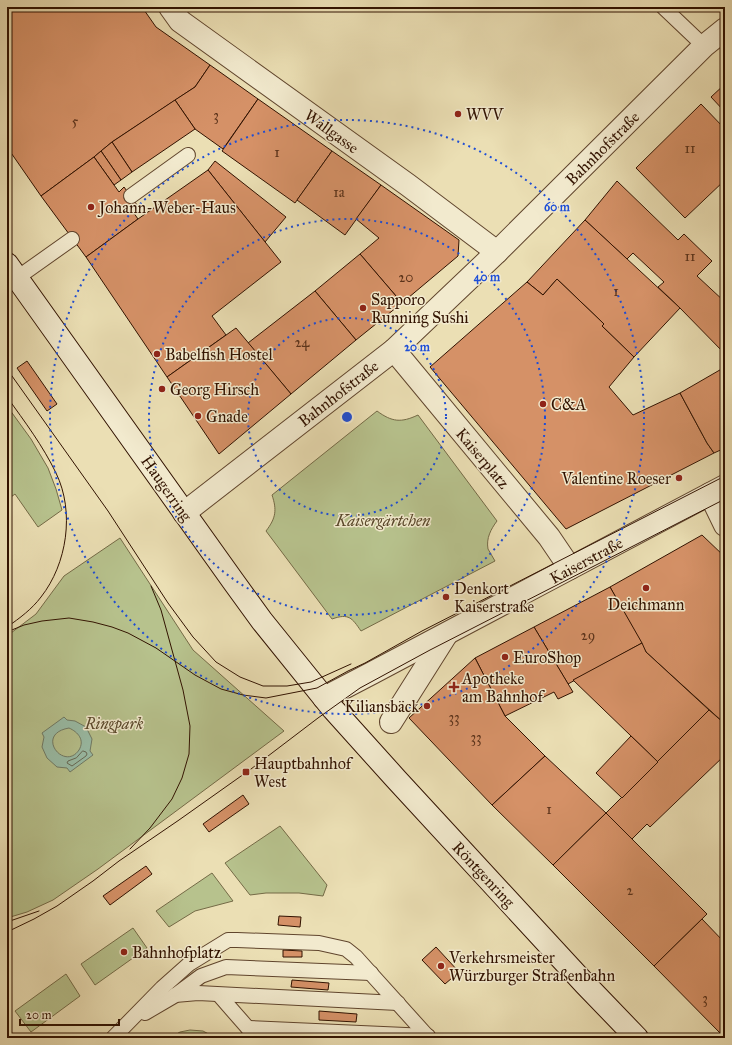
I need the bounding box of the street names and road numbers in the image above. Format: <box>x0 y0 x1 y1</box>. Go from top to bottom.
street label: Wallgasse <box>300 105 363 158</box>
street label: Bahnhofstraße <box>562 107 643 189</box>
street label: Bahnhofstraße <box>294 356 382 431</box>
street label: Kaiserplatz <box>452 424 514 493</box>
street label: Haugerring <box>136 452 196 526</box>
street label: Kaiserstraße <box>546 533 626 588</box>
street label: Röntgenring <box>448 838 519 912</box>

